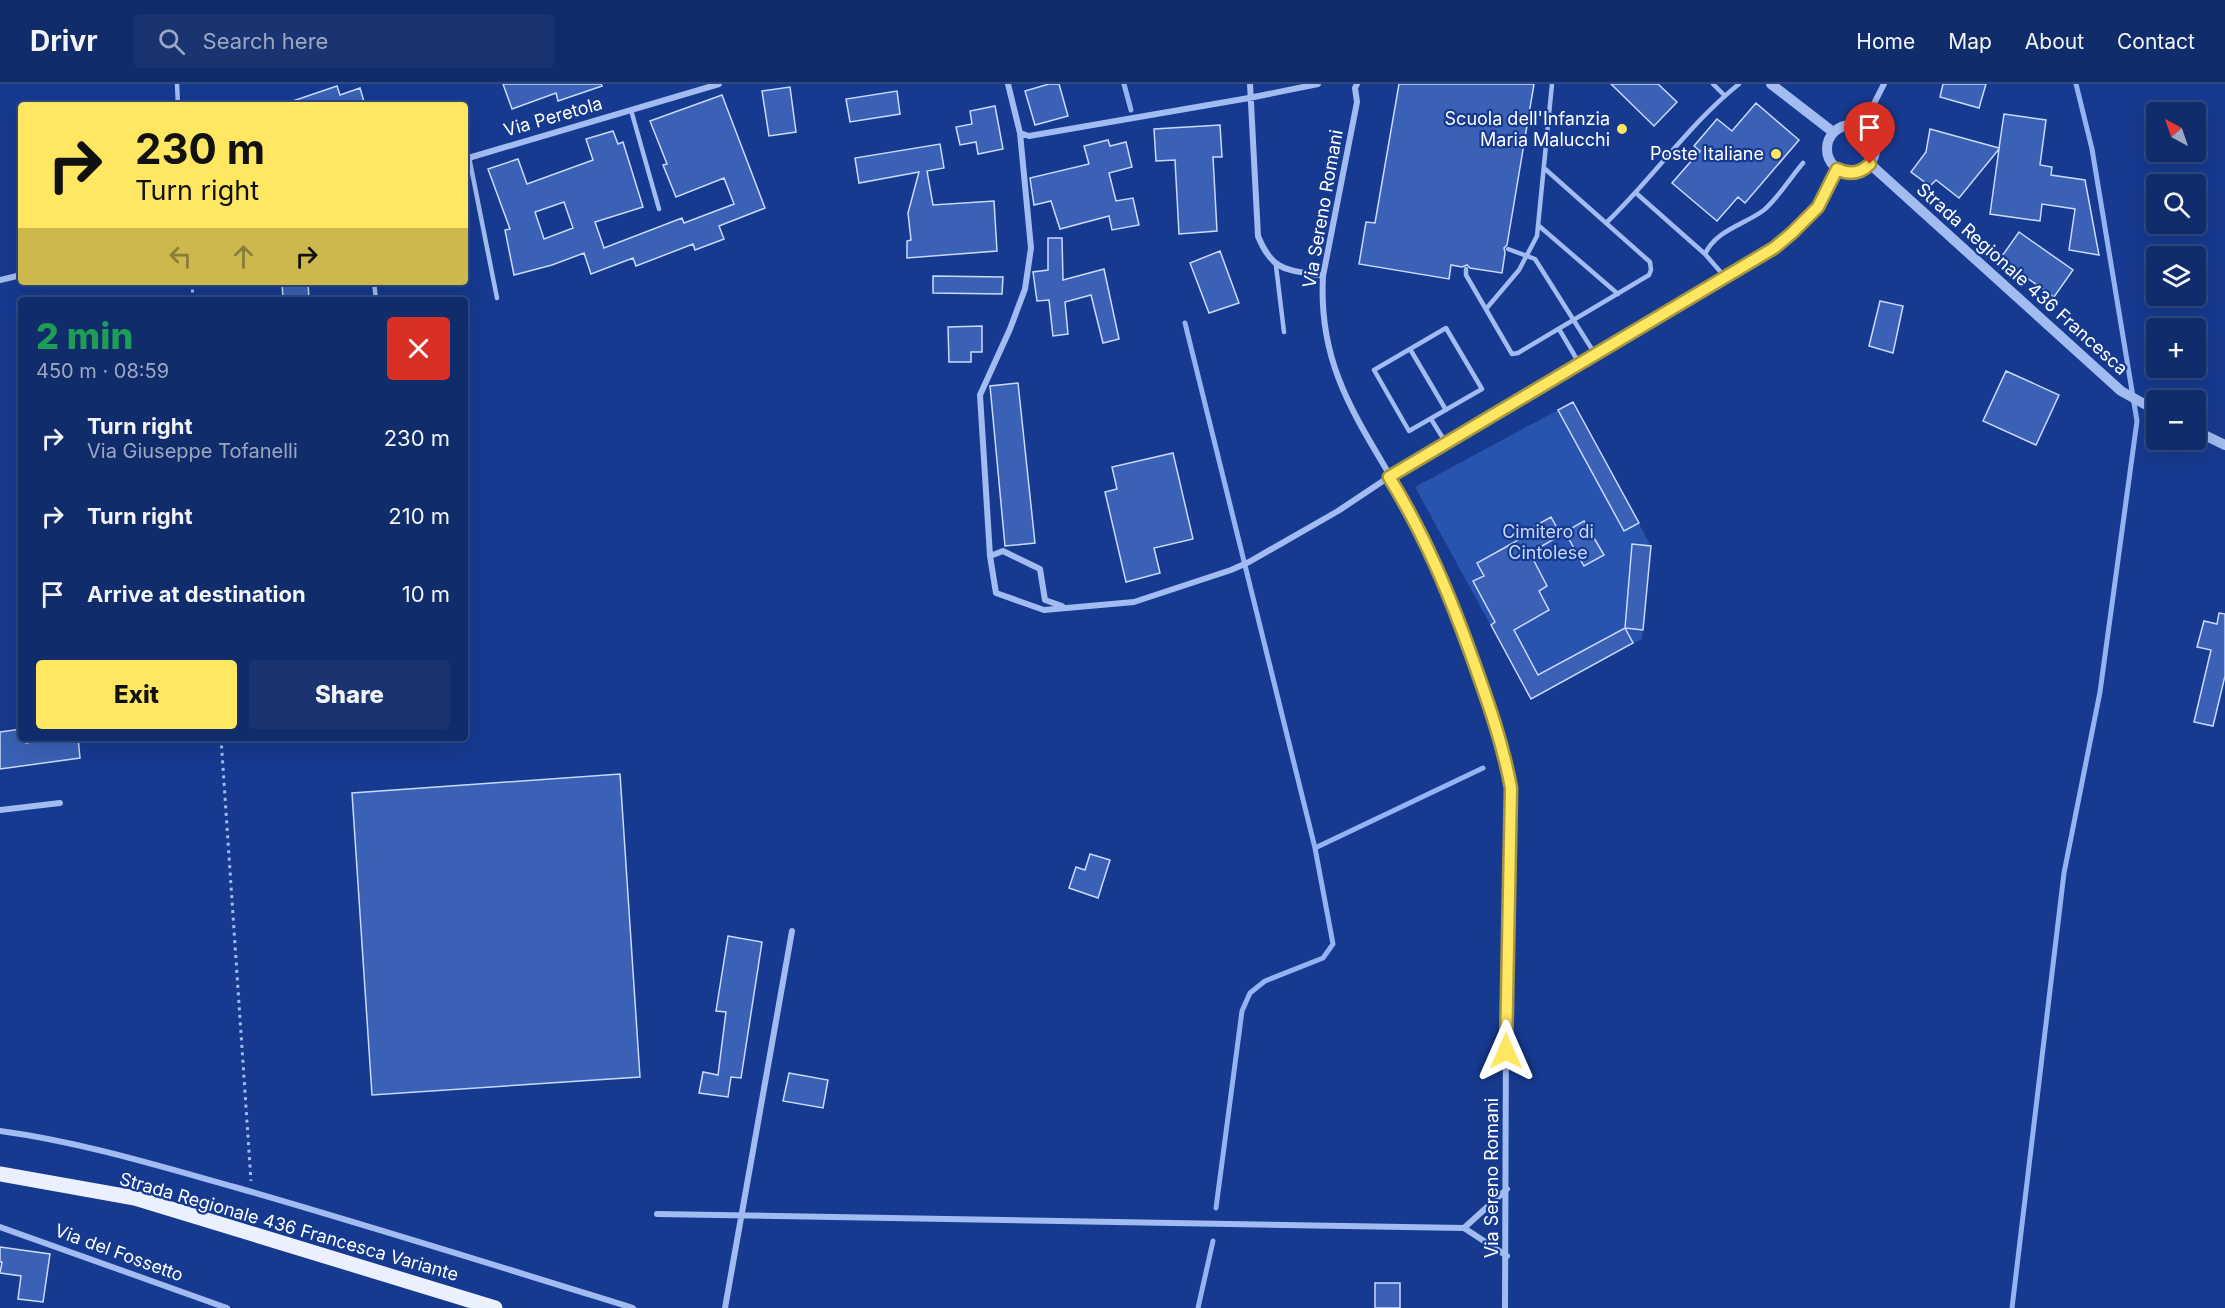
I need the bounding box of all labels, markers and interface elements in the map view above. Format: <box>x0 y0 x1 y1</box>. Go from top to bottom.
search box <box>134 14 554 68</box>
text: Drivr <box>30 24 98 58</box>
icon: search <box>155 25 188 58</box>
text: Search here <box>203 28 328 54</box>
text: Home <box>1856 29 1915 54</box>
text: Map <box>1948 29 1992 54</box>
text: About <box>2025 29 2084 54</box>
text: Contact <box>2117 29 2195 54</box>
street label: Via Peretola <box>501 92 605 141</box>
pin <box>1844 102 1895 164</box>
north arrow <box>2146 102 2206 162</box>
map controls <box>2146 102 2206 450</box>
place label: Scuola dell'Infanzia Maria Malucchi <box>1445 108 1610 150</box>
icon: arrive <box>1853 111 1886 144</box>
marker: Scuola dell'Infanzia Maria Malucchi <box>1615 122 1629 136</box>
text: 230 m <box>135 123 265 174</box>
icon: right <box>36 126 114 204</box>
street label: Via Sereno Romani <box>1298 128 1347 290</box>
place label: Poste Italiane <box>1650 143 1764 164</box>
marker: Poste Italiane <box>1769 147 1783 161</box>
text: Turn right <box>135 174 259 207</box>
button: search <box>2146 174 2206 234</box>
street label: Strada Regionale 436 Francesca <box>1913 178 2132 379</box>
icon: left <box>164 240 197 273</box>
icon: ahead <box>227 240 260 273</box>
icon: right <box>290 240 323 273</box>
button: layers <box>2146 246 2206 306</box>
text: 2 min <box>36 314 133 358</box>
button: close <box>387 317 450 380</box>
button: + <box>2146 318 2206 378</box>
text: 450 m · 08:59 <box>36 359 169 383</box>
button: − <box>2146 390 2206 450</box>
text: Turn right <box>87 413 193 439</box>
icon: right <box>36 422 69 455</box>
text: 230 m <box>384 425 450 451</box>
text: Via Giuseppe Tofanelli <box>87 439 298 463</box>
icon: right <box>36 500 69 533</box>
text: Turn right <box>87 503 193 529</box>
text: 210 m <box>388 503 450 529</box>
park label: Cimitero di Cintolese <box>1502 521 1594 563</box>
icon: arrive <box>36 578 69 611</box>
text: Arrive at destination <box>87 581 306 607</box>
text: 10 m <box>402 581 450 607</box>
button: Exit <box>36 660 237 729</box>
button: Share <box>249 660 450 729</box>
position arrow <box>1474 1019 1538 1083</box>
street label: Via Sereno Romani <box>1481 1098 1502 1258</box>
street label: Strada Regionale 436 Francesca Variante <box>117 1168 461 1285</box>
street label: Via del Fossetto <box>52 1220 186 1285</box>

